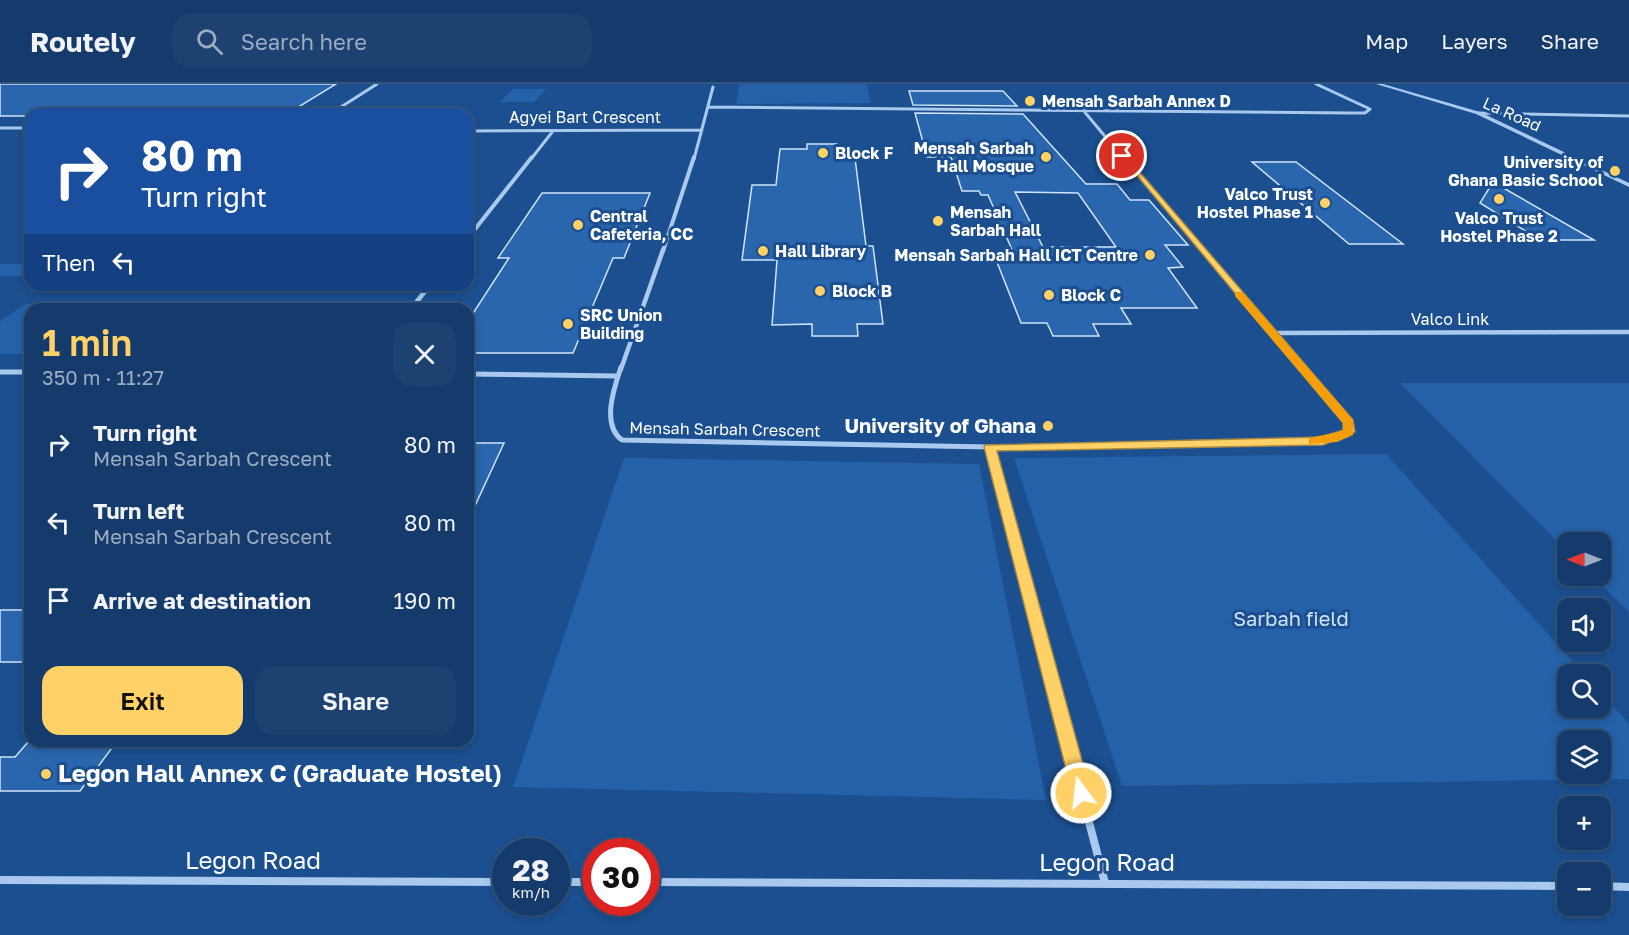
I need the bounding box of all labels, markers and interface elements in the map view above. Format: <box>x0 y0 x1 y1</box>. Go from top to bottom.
search box <box>172 14 592 68</box>
text: Routely <box>30 25 136 58</box>
icon: search <box>193 25 226 58</box>
text: Search here <box>241 28 367 55</box>
text: Map <box>1365 28 1408 54</box>
text: Layers <box>1441 28 1508 54</box>
text: Share <box>1541 28 1599 54</box>
place label: Mensah Sarbah Annex D <box>1042 91 1231 111</box>
street label: La Road <box>1480 92 1544 136</box>
marker: Mensah Sarbah Annex D <box>1023 94 1037 108</box>
street label: Agyei Bart Crescent <box>509 107 661 127</box>
text: 80 m <box>141 130 242 180</box>
pin <box>1096 130 1147 181</box>
icon: right <box>42 132 120 210</box>
place label: Mensah Sarbah Hall Mosque <box>914 138 1034 176</box>
icon: arrive <box>1105 139 1138 172</box>
place label: Block F <box>835 143 894 163</box>
marker: Block F <box>816 146 830 160</box>
marker: Mensah Sarbah Hall Mosque <box>1039 150 1053 164</box>
place label: University of Ghana Basic School <box>1448 152 1604 190</box>
marker: University of Ghana Basic School <box>1608 164 1622 178</box>
text: Turn right <box>141 181 267 213</box>
place label: Valco Trust Hostel Phase 1 <box>1197 184 1313 222</box>
marker: Valco Trust Hostel Phase 2 <box>1492 192 1506 206</box>
marker: Valco Trust Hostel Phase 1 <box>1318 196 1332 210</box>
place label: Mensah Sarbah Hall <box>950 202 1042 240</box>
place label: Central Cafeteria, CC <box>590 206 693 244</box>
place label: Valco Trust Hostel Phase 2 <box>1440 208 1558 246</box>
marker: Mensah Sarbah Hall <box>931 214 945 228</box>
marker: Central Cafeteria, CC <box>571 218 585 232</box>
place label: Hall Library <box>775 241 866 261</box>
marker: Hall Library <box>756 244 770 258</box>
place label: Mensah Sarbah Hall ICT Centre <box>894 245 1138 265</box>
icon: left <box>107 246 140 279</box>
marker: Mensah Sarbah Hall ICT Centre <box>1143 248 1157 262</box>
text: Then <box>42 249 95 276</box>
place label: Block B <box>832 281 892 301</box>
marker: Block B <box>813 284 827 298</box>
place label: Block C <box>1061 285 1121 305</box>
marker: Block C <box>1042 288 1056 302</box>
place label: SRC Union Building <box>580 305 662 343</box>
street label: Valco Link <box>1411 309 1489 329</box>
marker: SRC Union Building <box>561 317 575 331</box>
text: 1 min <box>42 321 132 364</box>
button: close <box>393 323 456 386</box>
text: 350 m · 11:27 <box>42 365 164 389</box>
place label: University of Ghana <box>844 413 1036 437</box>
street label: Mensah Sarbah Crescent <box>629 417 821 441</box>
text: Turn right <box>93 419 197 446</box>
marker: University of Ghana <box>1041 419 1055 433</box>
icon: right <box>42 428 75 461</box>
text: 80 m <box>404 431 456 458</box>
text: Mensah Sarbah Crescent <box>93 446 332 470</box>
text: Turn left <box>93 497 184 524</box>
icon: left <box>42 506 75 539</box>
text: 80 m <box>404 509 456 536</box>
text: Mensah Sarbah Crescent <box>93 524 332 548</box>
north arrow <box>1557 532 1611 586</box>
map controls <box>1557 532 1611 916</box>
icon: arrive <box>42 584 75 617</box>
text: Arrive at destination <box>93 587 311 614</box>
text: 190 m <box>393 587 456 614</box>
button: sound <box>1557 598 1611 652</box>
park label: Sarbah field <box>1233 606 1349 630</box>
button: search <box>1557 664 1611 718</box>
button: Exit <box>42 666 243 735</box>
button: Share <box>255 666 456 735</box>
button: layers <box>1557 730 1611 784</box>
place label: Legon Hall Annex C (Graduate Hostel) <box>58 758 502 787</box>
position arrow <box>1049 761 1113 825</box>
marker: Legon Hall Annex C (Graduate Hostel) <box>39 767 53 781</box>
button: + <box>1557 796 1611 850</box>
speed limit sign: 30 <box>582 838 660 916</box>
street label: Legon Road <box>185 845 321 874</box>
street label: Legon Road <box>1039 847 1175 876</box>
text: 28 <box>512 852 550 888</box>
button: − <box>1557 862 1611 916</box>
text: km/h <box>512 883 550 901</box>

